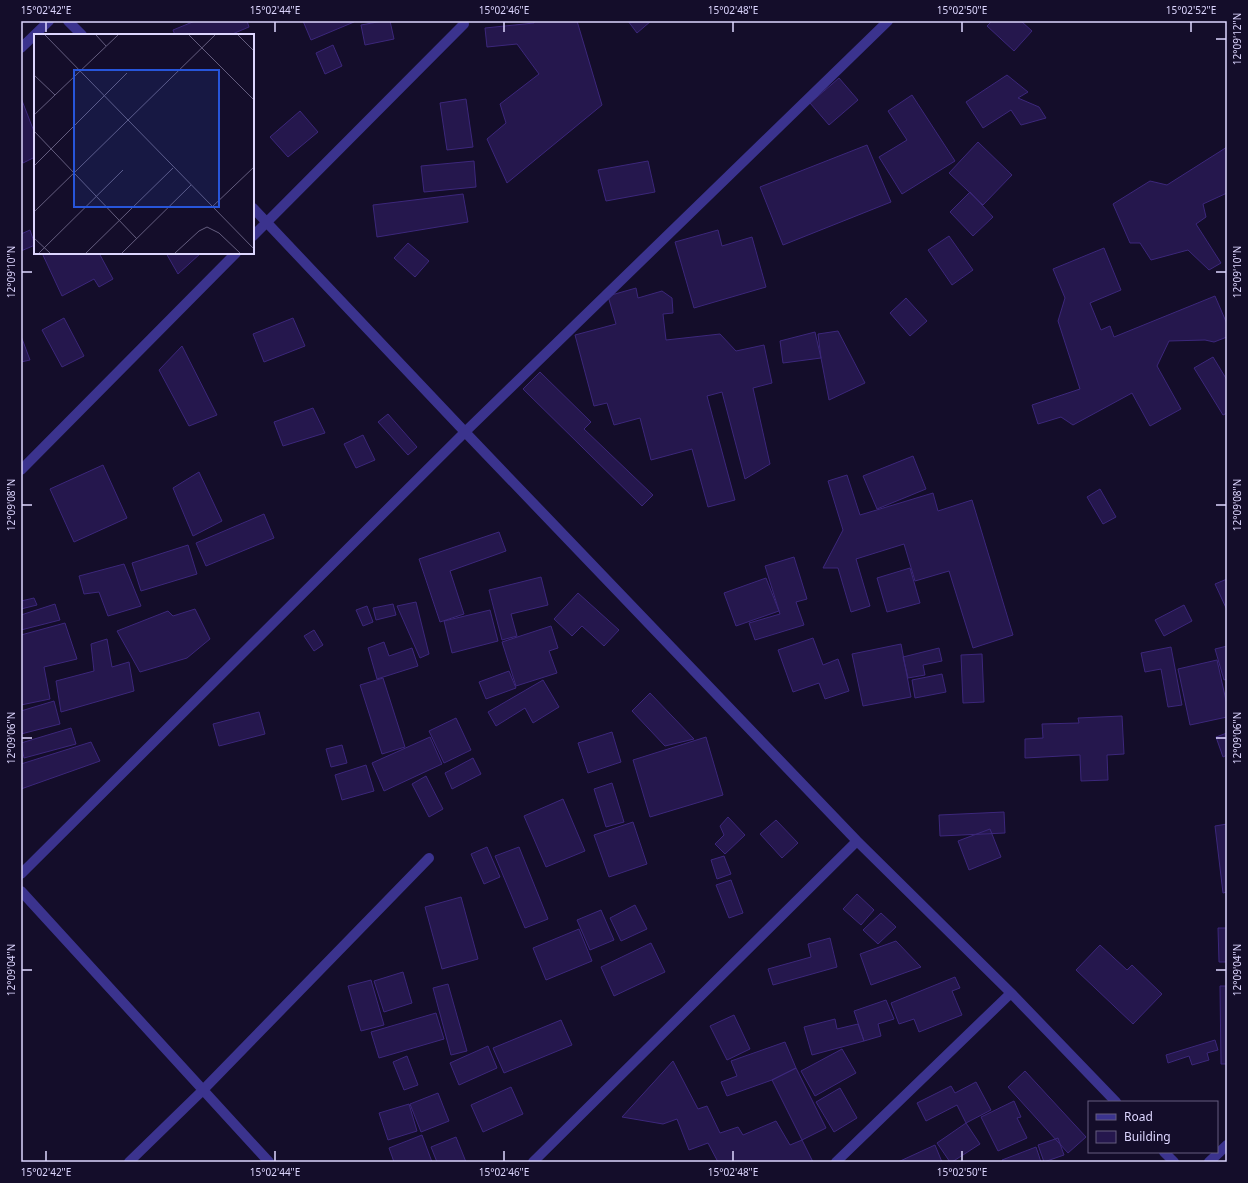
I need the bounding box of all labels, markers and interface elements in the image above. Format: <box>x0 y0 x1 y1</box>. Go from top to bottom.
text: 15°02'42"E <box>21 3 71 17</box>
text: 15°02'44"E <box>250 3 300 17</box>
text: 15°02'46"E <box>479 3 529 17</box>
text: 15°02'48"E <box>708 3 758 17</box>
text: 15°02'50"E <box>937 3 987 17</box>
text: 15°02'52"E <box>1166 3 1216 17</box>
text: 12°09'12"N <box>1230 13 1244 65</box>
inset map <box>34 34 254 254</box>
text: 12°09'10"N <box>4 246 18 298</box>
text: 12°09'10"N <box>1230 246 1244 298</box>
text: 12°09'08"N <box>4 479 18 531</box>
text: 12°09'08"N <box>1230 479 1244 531</box>
text: 12°09'06"N <box>4 712 18 764</box>
text: 12°09'06"N <box>1230 712 1244 764</box>
text: 12°09'04"N <box>4 944 18 996</box>
text: 12°09'04"N <box>1230 944 1244 996</box>
legend <box>1088 1101 1218 1153</box>
text: Road <box>1124 1108 1153 1125</box>
text: Building <box>1124 1128 1171 1145</box>
text: 15°02'42"E <box>21 1165 71 1179</box>
text: 15°02'44"E <box>250 1165 300 1179</box>
text: 15°02'46"E <box>479 1165 529 1179</box>
text: 15°02'48"E <box>708 1165 758 1179</box>
text: 15°02'50"E <box>937 1165 987 1179</box>

